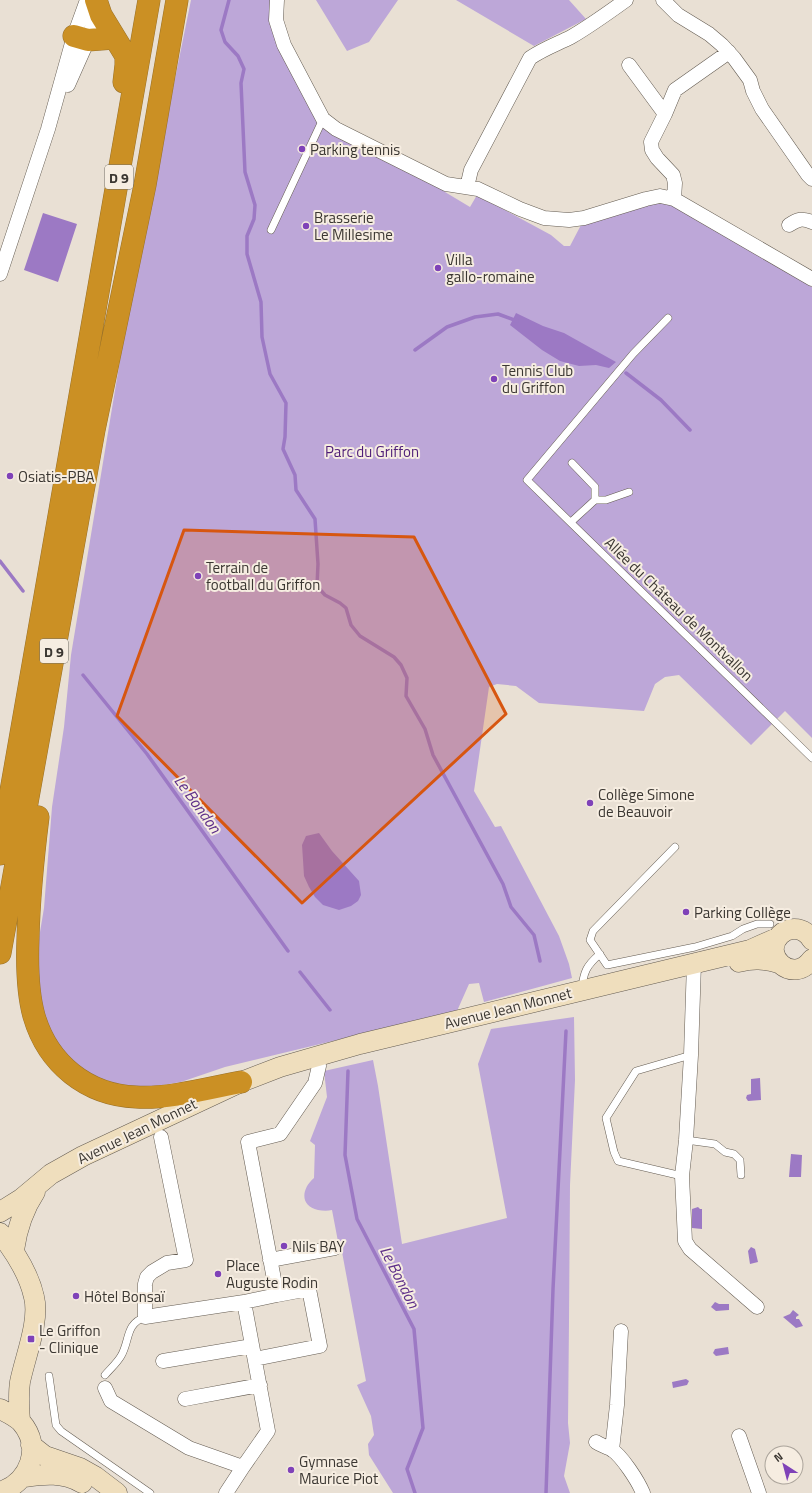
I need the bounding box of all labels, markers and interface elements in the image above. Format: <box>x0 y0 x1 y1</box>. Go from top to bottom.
place label: Parking tennis <box>310 138 400 161</box>
marker: Parking tennis <box>297 144 307 154</box>
road number: D 9 <box>105 165 133 189</box>
place label: Brasserie Le Millesime <box>314 206 393 246</box>
marker: Brasserie Le Millesime <box>301 221 311 231</box>
place label: Villa gallo-romaine <box>446 248 535 288</box>
marker: Villa gallo-romaine <box>433 263 443 273</box>
place label: Tennis Club du Griffon <box>502 359 573 399</box>
marker: Tennis Club du Griffon <box>489 374 499 384</box>
park label: Parc du Griffon <box>325 440 419 463</box>
place label: Osiatis-PBA <box>18 465 95 488</box>
marker: Osiatis-PBA <box>5 471 15 481</box>
street label: Allée du Château de Montvallon <box>599 532 759 686</box>
place label: Terrain de football du Griffon <box>206 556 320 596</box>
marker: Terrain de football du Griffon <box>193 571 203 581</box>
road number: D 9 <box>40 639 68 663</box>
water label: Le Bondon <box>169 770 228 839</box>
place label: Collège Simone de Beauvoir <box>598 783 695 823</box>
marker: Collège Simone de Beauvoir <box>585 798 595 808</box>
place label: Parking Collège <box>694 901 791 924</box>
marker: Parking Collège <box>681 907 691 917</box>
street label: Avenue Jean Monnet <box>442 981 575 1035</box>
street label: Avenue Jean Monnet <box>73 1092 201 1170</box>
place label: Nils BAY <box>292 1235 345 1258</box>
marker: Nils BAY <box>279 1241 289 1251</box>
water label: Le Bondon <box>374 1242 426 1313</box>
place label: Place Auguste Rodin <box>226 1254 318 1294</box>
marker: Place Auguste Rodin <box>213 1269 223 1279</box>
place label: Hôtel Bonsaï <box>84 1285 165 1308</box>
marker: Hôtel Bonsaï <box>71 1291 81 1301</box>
place label: Le Griffon - Clinique <box>39 1319 100 1359</box>
marker: Le Griffon - Clinique <box>26 1334 36 1344</box>
north arrow <box>764 1445 804 1485</box>
text: N <box>770 1448 786 1466</box>
place label: Gymnase Maurice Piot <box>299 1450 379 1490</box>
marker: Gymnase Maurice Piot <box>286 1465 296 1475</box>

